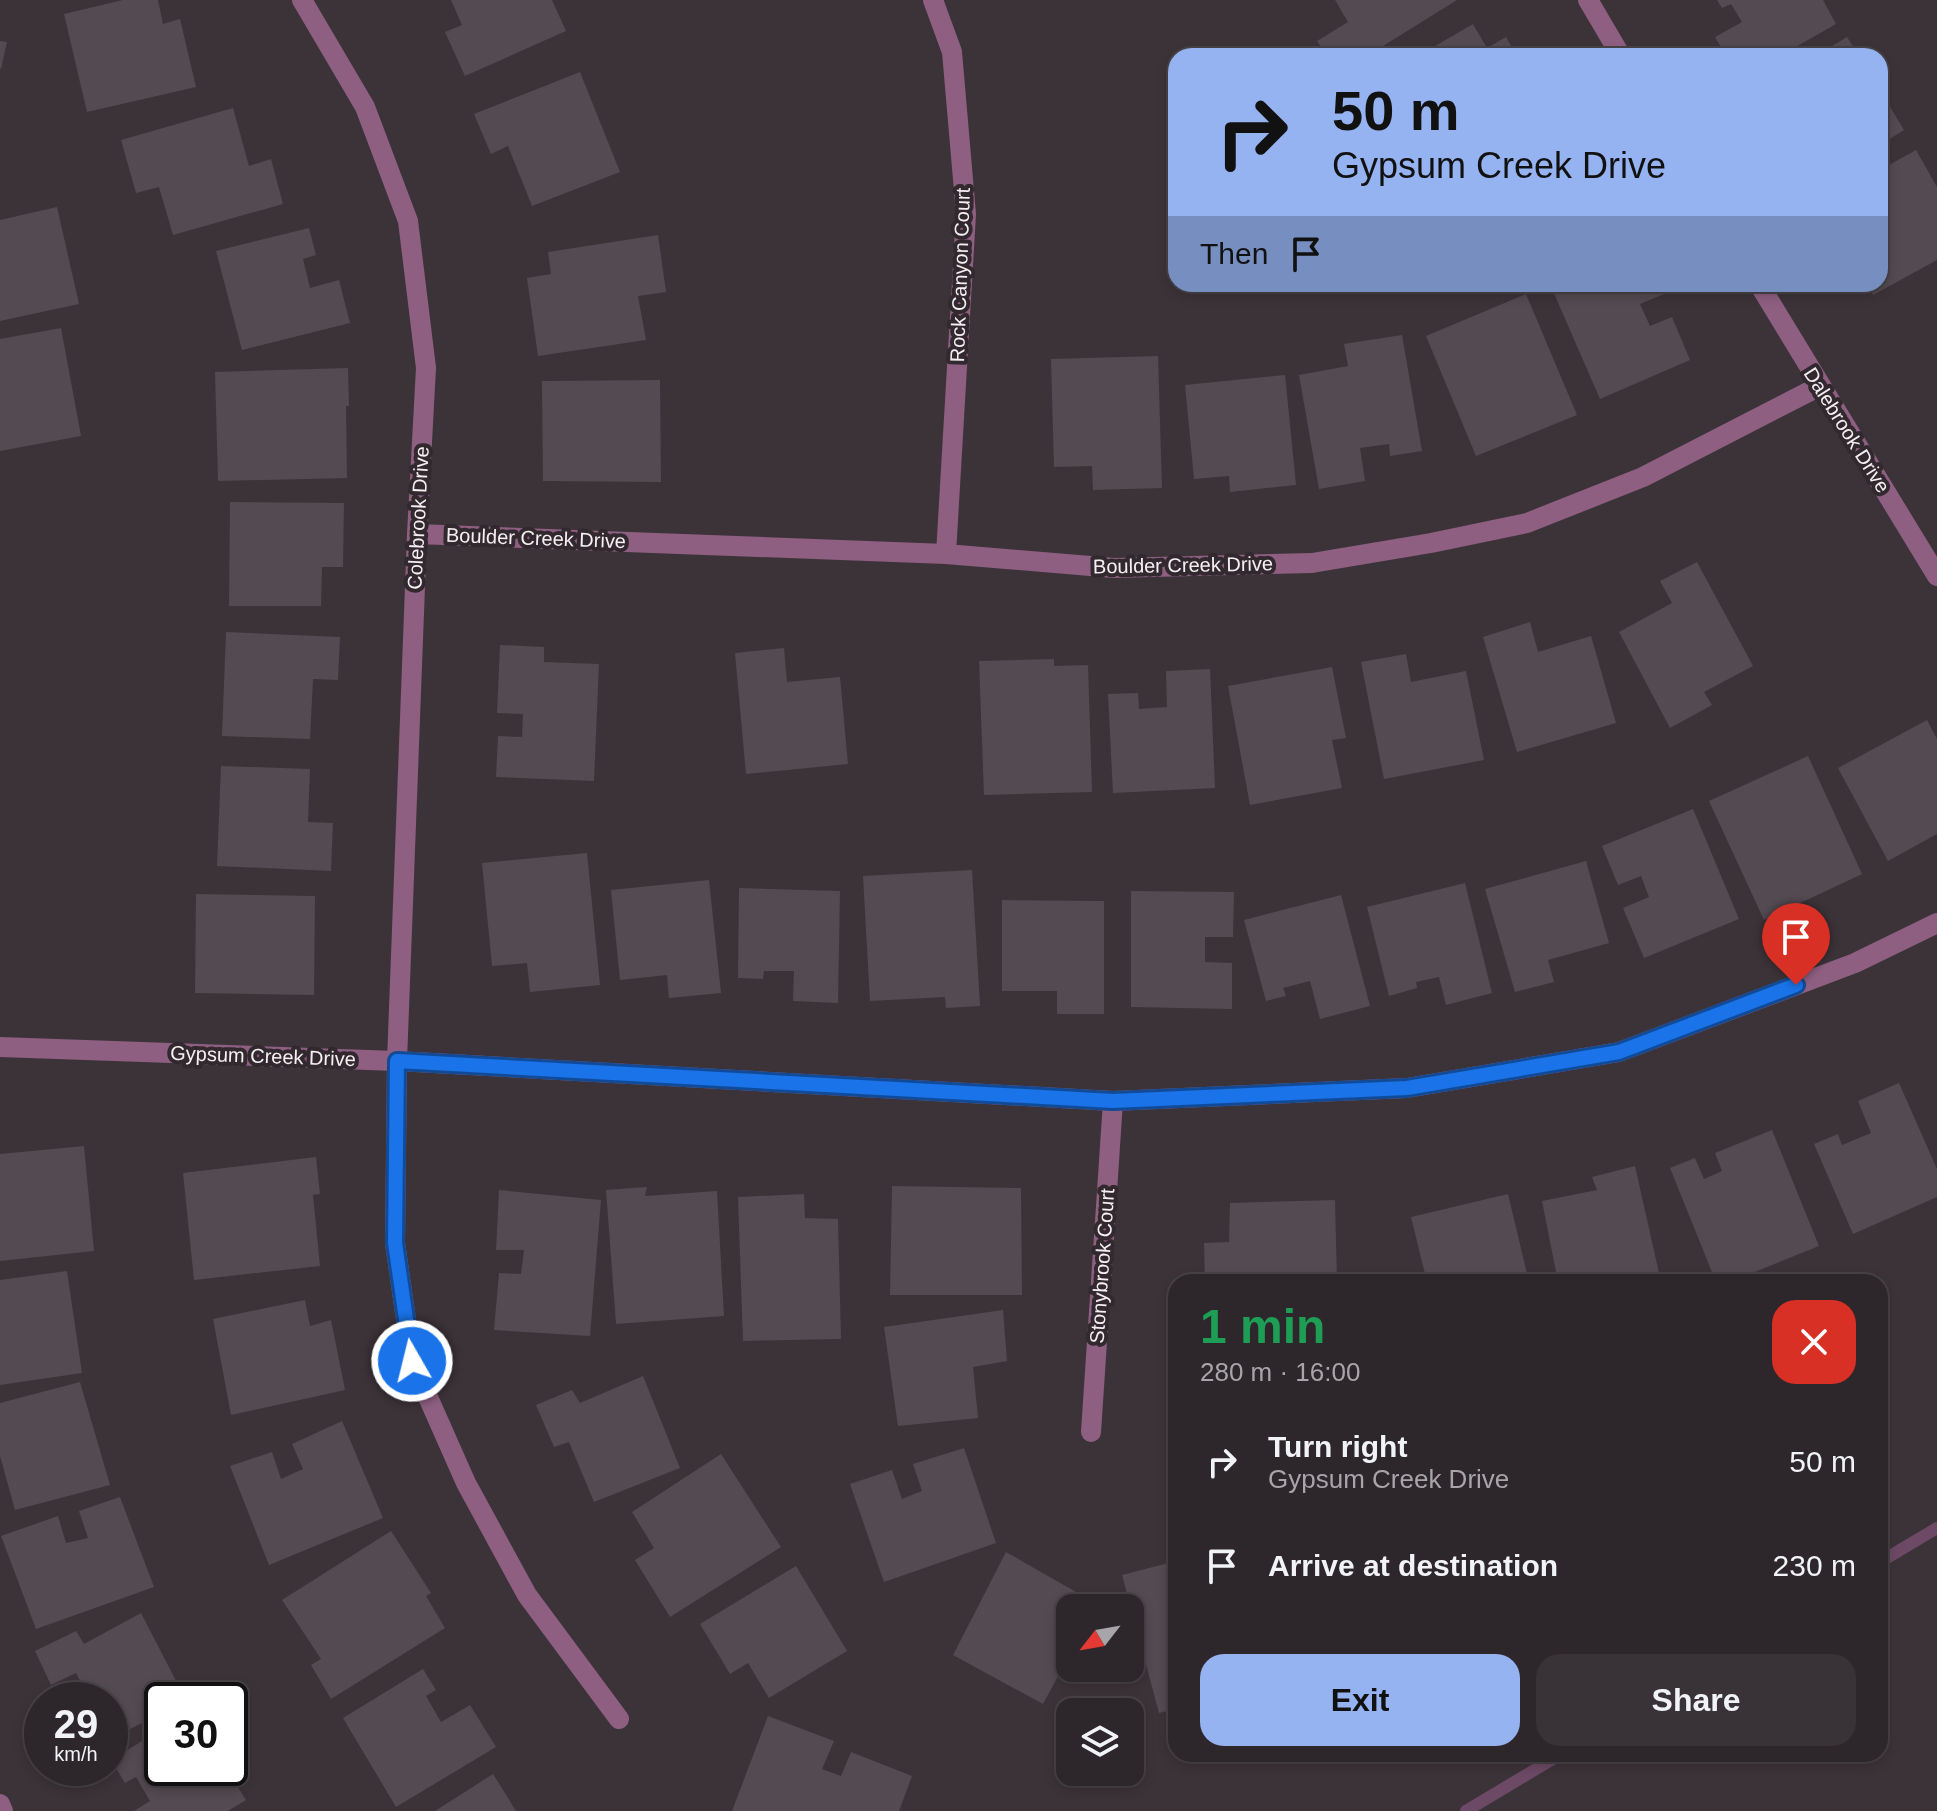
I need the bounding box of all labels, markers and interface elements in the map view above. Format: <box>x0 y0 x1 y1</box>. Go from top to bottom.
text: 50 m <box>1332 79 1460 142</box>
icon: right <box>1200 80 1304 184</box>
text: Gypsum Creek Drive <box>1332 145 1666 186</box>
street label: Rock Canyon Court <box>946 187 974 363</box>
icon: arrive <box>1284 232 1328 276</box>
text: Then <box>1200 237 1268 270</box>
street label: Dalebrook Drive <box>1800 363 1894 497</box>
street label: Colebrook Drive <box>403 446 433 590</box>
street label: Boulder Creek Drive <box>446 524 626 552</box>
street label: Boulder Creek Drive <box>1093 552 1273 578</box>
pin <box>1762 903 1830 985</box>
icon: arrive <box>1774 915 1818 959</box>
street label: Gypsum Creek Drive <box>170 1042 356 1070</box>
street label: Stonybrook Court <box>1086 1187 1118 1344</box>
text: 1 min <box>1200 1300 1325 1353</box>
button: close <box>1772 1300 1856 1384</box>
position arrow <box>370 1319 454 1403</box>
text: 280 m · 16:00 <box>1200 1357 1360 1387</box>
text: Turn right <box>1268 1430 1407 1463</box>
icon: right <box>1200 1440 1244 1484</box>
text: 50 m <box>1789 1445 1856 1478</box>
text: Gypsum Creek Drive <box>1268 1464 1509 1494</box>
icon: arrive <box>1200 1544 1244 1588</box>
text: Arrive at destination <box>1268 1549 1558 1582</box>
text: 230 m <box>1773 1549 1856 1582</box>
north arrow <box>1056 1594 1144 1682</box>
map controls <box>1056 1594 1144 1786</box>
button: Exit <box>1200 1654 1520 1746</box>
button: Share <box>1536 1654 1856 1746</box>
speed limit sign: 30 <box>144 1682 248 1786</box>
button: layers <box>1056 1698 1144 1786</box>
text: 29 <box>54 1702 98 1746</box>
text: km/h <box>54 1743 98 1765</box>

